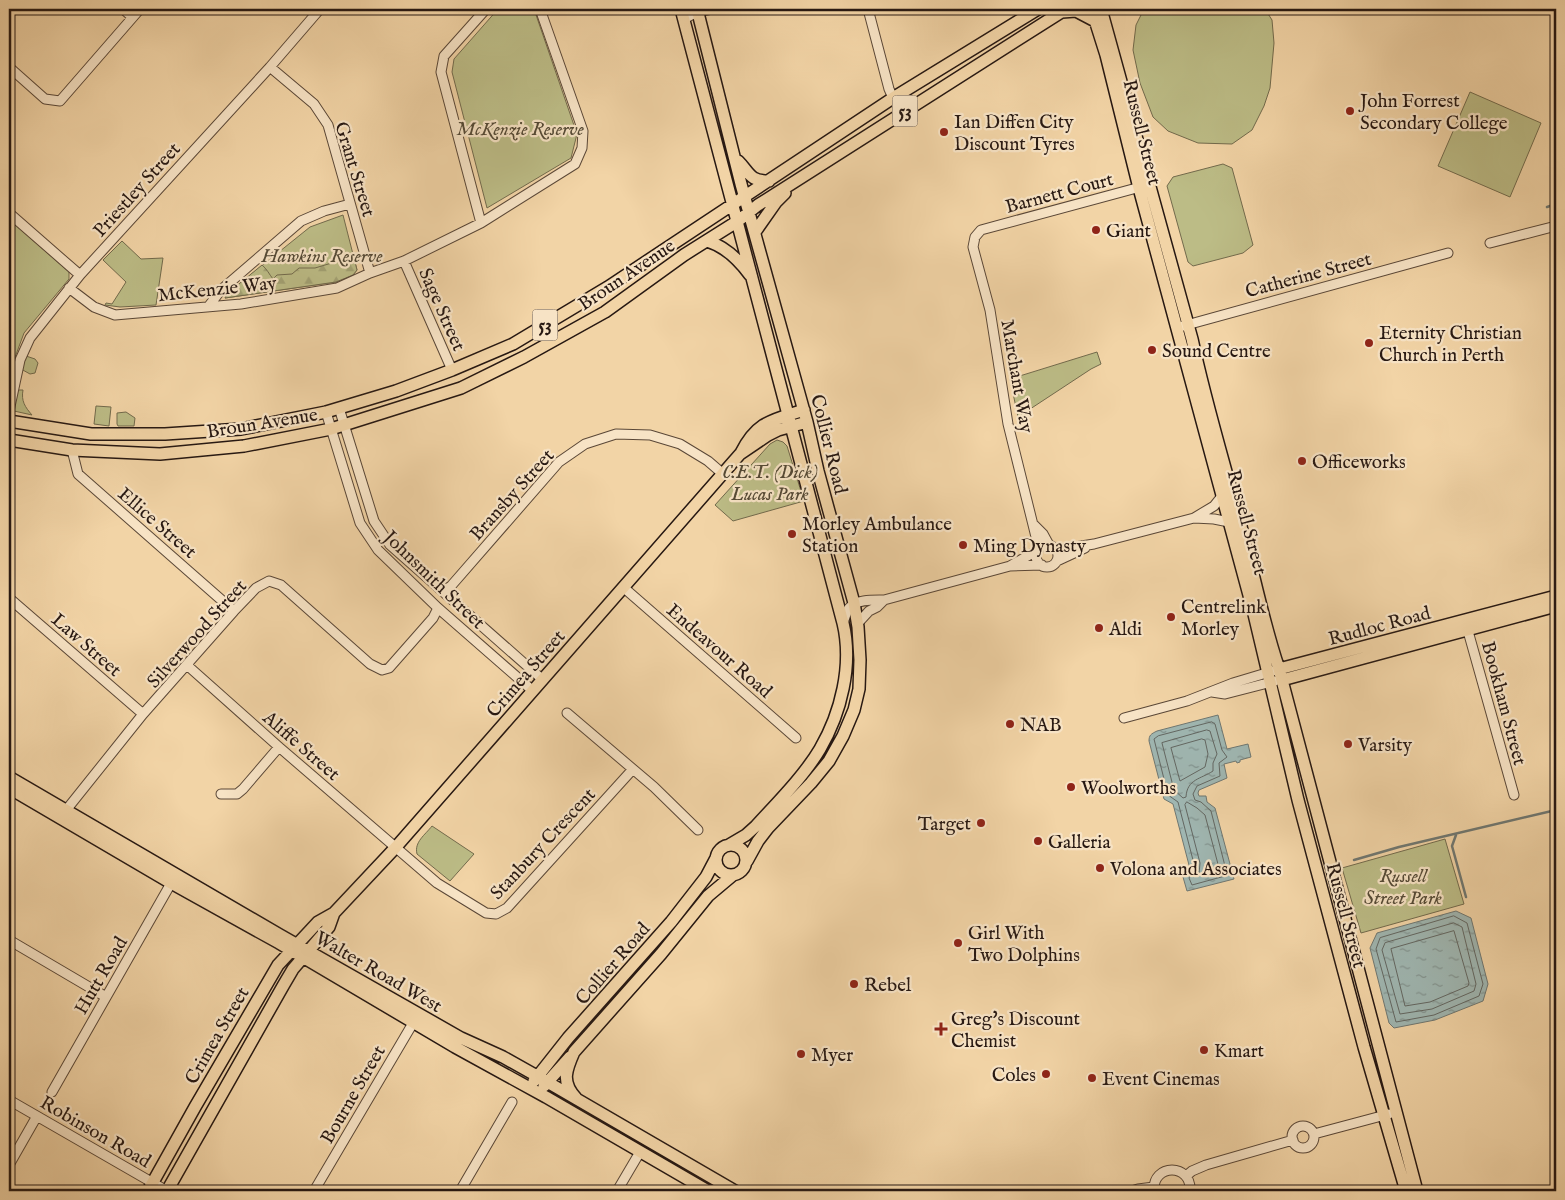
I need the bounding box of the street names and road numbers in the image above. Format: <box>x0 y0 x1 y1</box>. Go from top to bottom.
street label: Russell Street <box>1116 77 1166 188</box>
road number: 53 <box>892 95 918 126</box>
street label: Grant Street <box>328 119 380 221</box>
street label: Priestley Street <box>89 138 187 243</box>
street label: Barnett Court <box>1003 168 1117 220</box>
street label: Broun Avenue <box>574 234 680 317</box>
street label: Catherine Street <box>1243 247 1375 304</box>
street label: Sage Street <box>412 265 470 355</box>
street label: McKenzie Way <box>157 272 278 308</box>
road number: 53 <box>532 310 558 340</box>
street label: Marchant Way <box>994 318 1038 435</box>
street label: Collier Road <box>804 392 852 498</box>
street label: Broun Avenue <box>205 403 320 445</box>
street label: Bransby Street <box>465 444 560 546</box>
street label: Russell Street <box>1220 467 1272 578</box>
street label: Ellice Street <box>112 483 201 565</box>
street label: Johnsmith Street <box>376 525 490 635</box>
street label: Silverwood Street <box>142 575 253 694</box>
street label: Endeavour Road <box>661 599 777 705</box>
street label: Rudloc Road <box>1326 602 1434 652</box>
street label: Law Street <box>46 608 126 683</box>
street label: Crimea Street <box>482 625 571 723</box>
street label: Bookham Street <box>1475 639 1531 769</box>
street label: Aliffe Street <box>256 706 345 787</box>
street label: Stanbury Crescent <box>485 783 602 905</box>
street label: Russell Street <box>1319 860 1371 971</box>
street label: Collier Road <box>571 917 657 1011</box>
street label: Walter Road West <box>310 927 446 1019</box>
street label: Hutt Road <box>70 932 134 1019</box>
street label: Crimea Street <box>180 983 255 1089</box>
street label: Bourne Street <box>316 1041 392 1149</box>
street label: Robinson Road <box>35 1091 155 1175</box>

